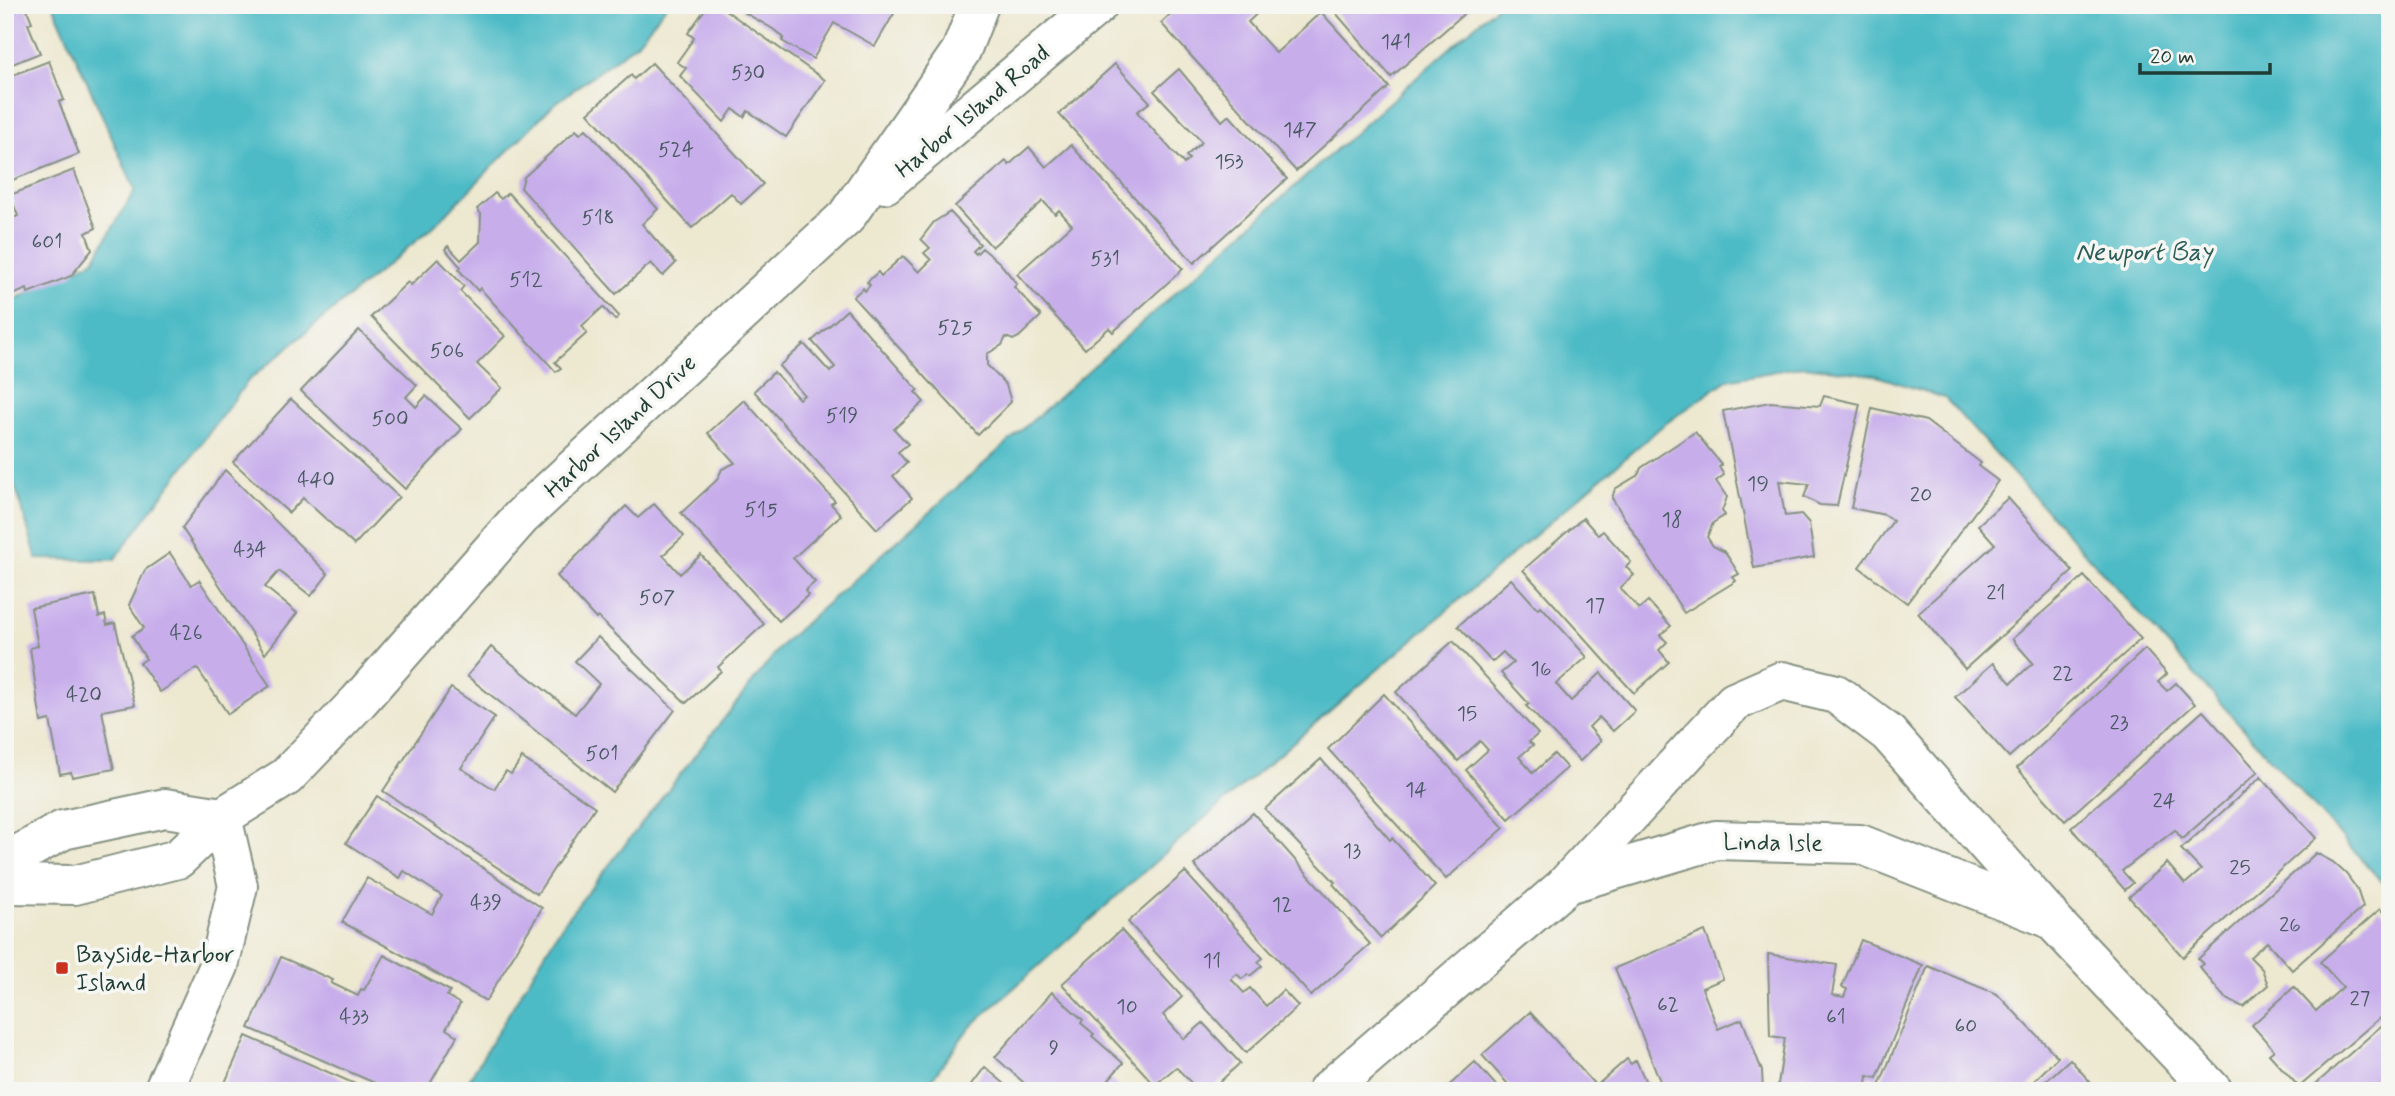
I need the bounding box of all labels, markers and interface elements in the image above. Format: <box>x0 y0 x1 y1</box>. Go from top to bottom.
house number: 141 <box>1381 28 1411 56</box>
scale bar <box>2140 32 2269 76</box>
street label: Harbor Island Road <box>889 38 1057 186</box>
text: 20 m <box>2150 43 2195 71</box>
house number: 530 <box>731 59 765 87</box>
house number: 147 <box>1283 116 1317 144</box>
house number: 524 <box>658 136 694 164</box>
house number: 153 <box>1214 148 1244 176</box>
house number: 518 <box>582 204 614 232</box>
house number: 601 <box>32 228 62 256</box>
water label: Newport Bay <box>2076 236 2214 270</box>
house number: 531 <box>1090 245 1120 273</box>
house number: 512 <box>509 266 543 294</box>
house number: 525 <box>937 314 973 342</box>
house number: 506 <box>430 337 464 365</box>
street label: Harbor Island Drive <box>538 348 704 506</box>
house number: 519 <box>826 402 858 430</box>
house number: 500 <box>371 405 409 433</box>
house number: 440 <box>297 466 335 494</box>
house number: 19 <box>1747 470 1769 498</box>
house number: 20 <box>1910 481 1932 509</box>
house number: 515 <box>744 496 778 524</box>
house number: 18 <box>1662 506 1682 534</box>
house number: 434 <box>233 536 267 564</box>
house number: 21 <box>1986 579 2006 607</box>
house number: 507 <box>639 584 675 612</box>
house number: 17 <box>1585 592 1605 620</box>
house number: 426 <box>169 619 203 647</box>
house number: 16 <box>1531 655 1552 683</box>
house number: 22 <box>2052 660 2074 688</box>
house number: 420 <box>66 681 102 709</box>
house number: 15 <box>1457 700 1477 728</box>
house number: 23 <box>2109 709 2129 737</box>
house number: 501 <box>586 740 618 768</box>
house number: 14 <box>1405 776 1427 804</box>
house number: 24 <box>2152 787 2176 815</box>
street label: Linda Isle <box>1723 827 1823 860</box>
house number: 13 <box>1343 837 1361 865</box>
house number: 25 <box>2229 854 2251 882</box>
house number: 439 <box>470 889 502 917</box>
house number: 12 <box>1272 891 1292 919</box>
house number: 26 <box>2279 911 2301 939</box>
place label: Bayside-Harbor Island <box>76 940 235 999</box>
house number: 11 <box>1203 947 1221 975</box>
marker: Bayside-Harbor Island <box>54 960 70 976</box>
house number: 27 <box>2350 985 2370 1013</box>
house number: 62 <box>1657 991 1679 1019</box>
house number: 10 <box>1116 993 1138 1021</box>
house number: 433 <box>339 1003 369 1031</box>
house number: 61 <box>1826 1003 1846 1031</box>
house number: 60 <box>1955 1012 1977 1040</box>
house number: 9 <box>1049 1034 1059 1062</box>

